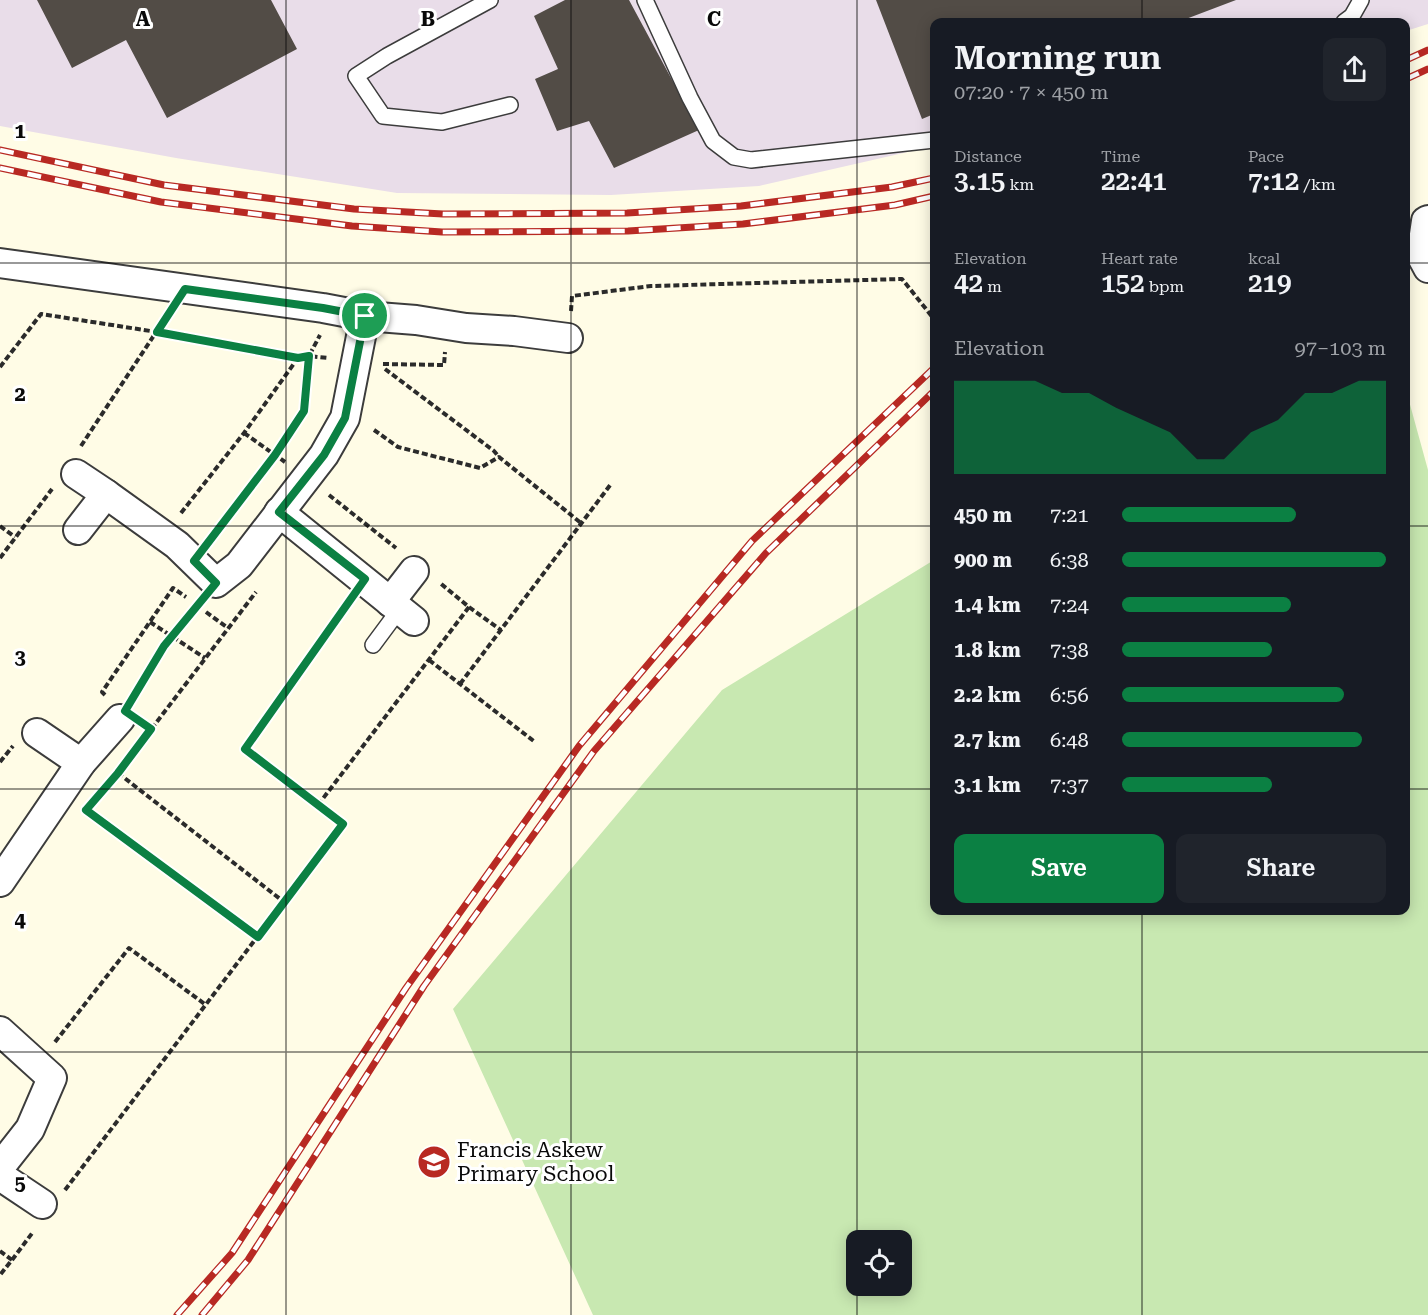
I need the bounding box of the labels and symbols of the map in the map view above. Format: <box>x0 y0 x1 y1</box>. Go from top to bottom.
text: A <box>136 7 151 31</box>
text: B <box>421 7 435 31</box>
text: C <box>707 7 721 31</box>
text: 1 <box>14 119 26 143</box>
pin <box>339 290 390 341</box>
text: 2 <box>14 382 26 406</box>
text: 3 <box>14 645 26 669</box>
text: 4 <box>14 908 26 932</box>
place label: Francis Askew Primary School <box>457 1138 615 1186</box>
school or university icon: Francis Askew Primary School <box>416 1144 452 1180</box>
text: 5 <box>14 1171 26 1195</box>

